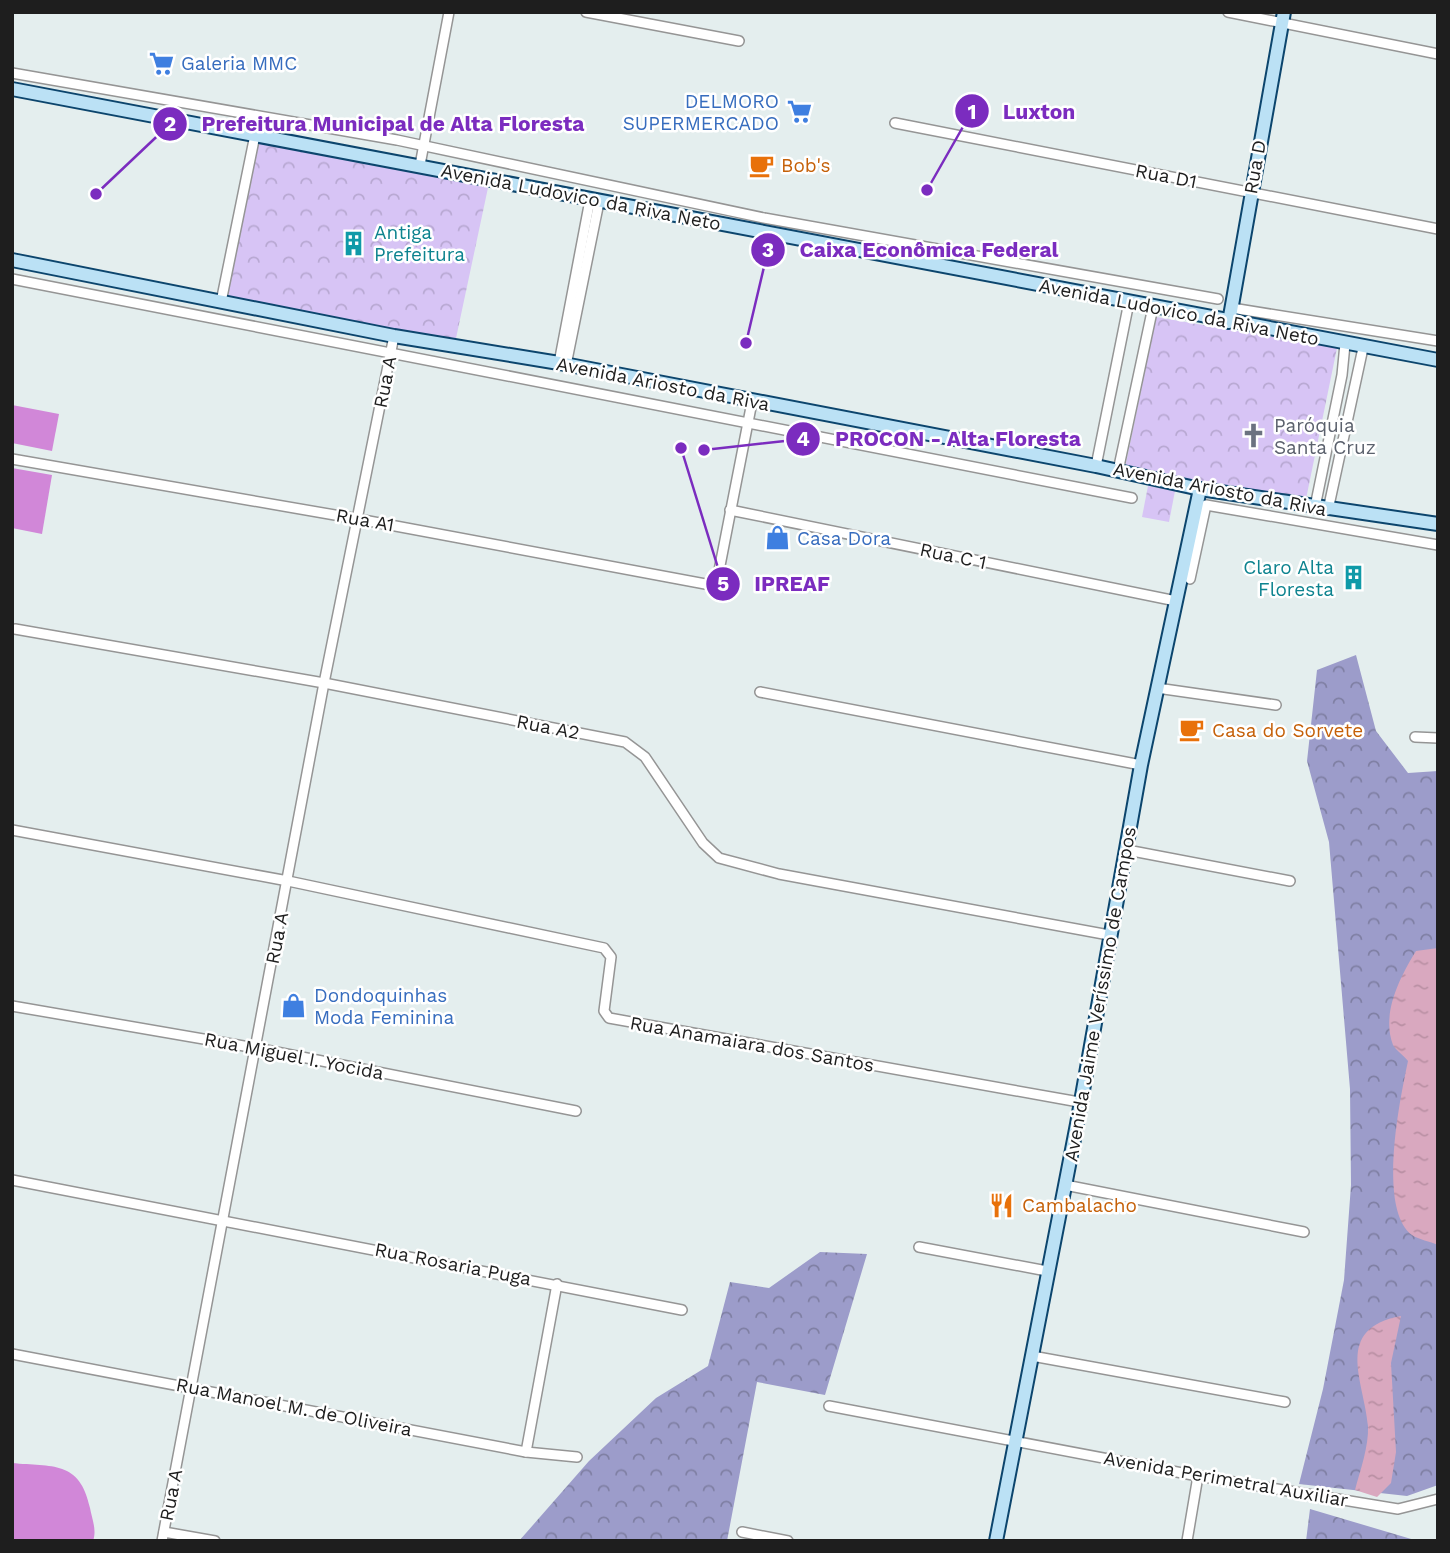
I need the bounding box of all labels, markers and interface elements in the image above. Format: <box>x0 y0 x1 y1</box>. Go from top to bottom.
supermarket icon: Galeria MMC <box>147 49 175 77</box>
place label: Galeria MMC <box>181 52 297 75</box>
place label: DELMORO SUPERMERCADO <box>623 90 779 135</box>
callout: Luxton <box>954 90 1090 132</box>
supermarket icon: DELMORO SUPERMERCADO <box>785 98 813 126</box>
text: 1 <box>967 99 977 124</box>
text: Luxton <box>1003 99 1075 124</box>
callout: Prefeitura Municipal de Alta Floresta <box>152 103 599 145</box>
text: 2 <box>164 111 176 136</box>
text: Prefeitura Municipal de Alta Floresta <box>202 111 585 136</box>
street label: Rua D <box>1239 138 1271 196</box>
cafe icon: Bob's <box>747 151 775 179</box>
place label: Bob's <box>781 154 831 177</box>
street label: Avenida Ludovico da Riva Neto <box>439 159 723 235</box>
street label: Rua D1 <box>1133 159 1199 193</box>
place label: Antiga Prefeitura <box>374 221 465 266</box>
building icon: Antiga Prefeitura <box>340 229 368 257</box>
callout: Caixa Econômica Federal <box>750 229 1073 271</box>
text: 3 <box>762 237 774 262</box>
text: Caixa Econômica Federal <box>800 237 1059 262</box>
street label: Avenida Ludovico da Riva Neto <box>1037 274 1321 350</box>
street label: Avenida Ariosto da Riva <box>554 352 772 416</box>
street label: Rua A <box>369 353 401 410</box>
place label: Paróquia Santa Cruz <box>1274 414 1376 459</box>
callout: PROCON - Alta Floresta <box>786 418 1095 460</box>
church icon: Paróquia Santa Cruz <box>1240 422 1268 450</box>
text: 4 <box>796 426 810 451</box>
text: PROCON - Alta Floresta <box>835 426 1082 451</box>
street label: Avenida Ariosto da Riva <box>1111 457 1329 521</box>
street label: Rua A1 <box>334 504 396 536</box>
shop icon: Casa Dora <box>763 524 791 552</box>
place label: Casa Dora <box>797 527 891 550</box>
street label: Rua C 1 <box>918 538 988 574</box>
place label: Claro Alta Floresta <box>1243 556 1334 601</box>
callout: IPREAF <box>705 563 844 605</box>
building icon: Claro Alta Floresta <box>1340 564 1368 592</box>
text: 5 <box>717 571 729 596</box>
text: IPREAF <box>754 571 830 596</box>
street label: Rua A2 <box>514 710 582 744</box>
cafe icon: Casa do Sorvete <box>1178 716 1206 744</box>
place label: Casa do Sorvete <box>1212 719 1363 742</box>
street label: Avenida Jaime Veríssimo de Campos <box>1059 825 1141 1163</box>
street label: Rua A <box>261 909 293 966</box>
place label: Dondoquinhas Moda Feminina <box>314 984 454 1029</box>
shop icon: Dondoquinhas Moda Feminina <box>280 992 308 1020</box>
street label: Rua Anamaiara dos Santos <box>628 1011 876 1077</box>
street label: Rua Miguel I. Yocida <box>202 1027 386 1085</box>
restaurant icon: Cambalacho <box>988 1191 1016 1219</box>
place label: Cambalacho <box>1022 1194 1137 1217</box>
street label: Rua Rosaria Puga <box>373 1238 534 1291</box>
street label: Rua Manoel M. de Oliveira <box>174 1373 414 1441</box>
street label: Avenida Perimetral Auxiliar <box>1102 1446 1350 1512</box>
street label: Rua A <box>155 1466 187 1523</box>

